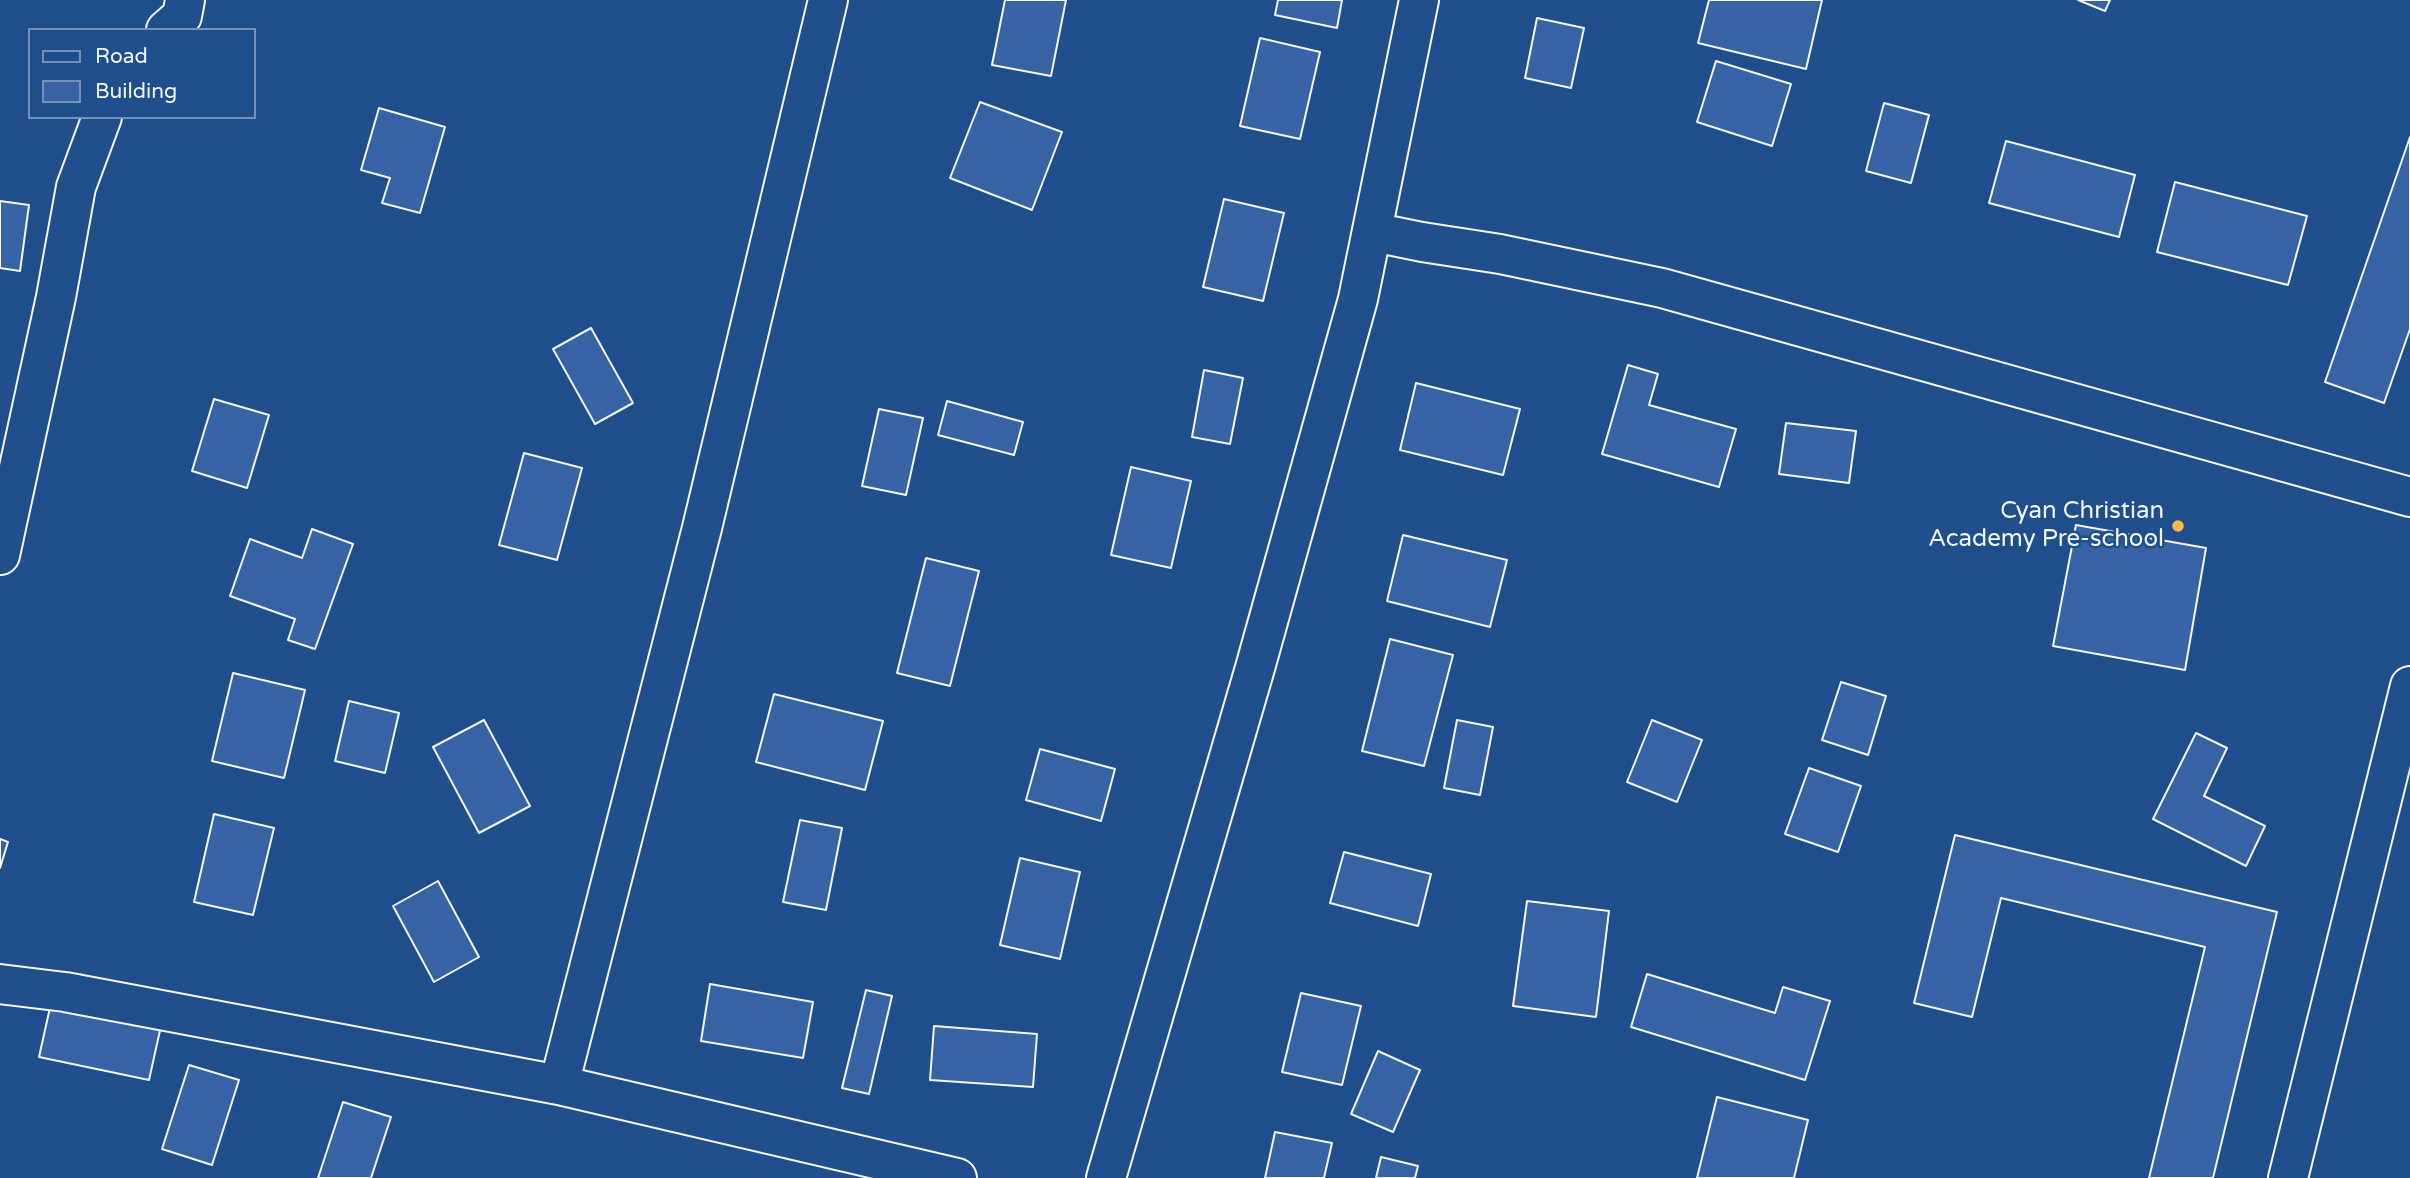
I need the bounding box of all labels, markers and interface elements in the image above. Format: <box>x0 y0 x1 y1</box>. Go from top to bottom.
legend <box>28 28 256 119</box>
text: Road <box>95 44 148 69</box>
text: Building <box>95 79 177 104</box>
place label: Cyan Christian Academy Pre-school <box>1928 498 2164 554</box>
marker: Cyan Christian Academy Pre-school <box>2170 518 2186 534</box>

